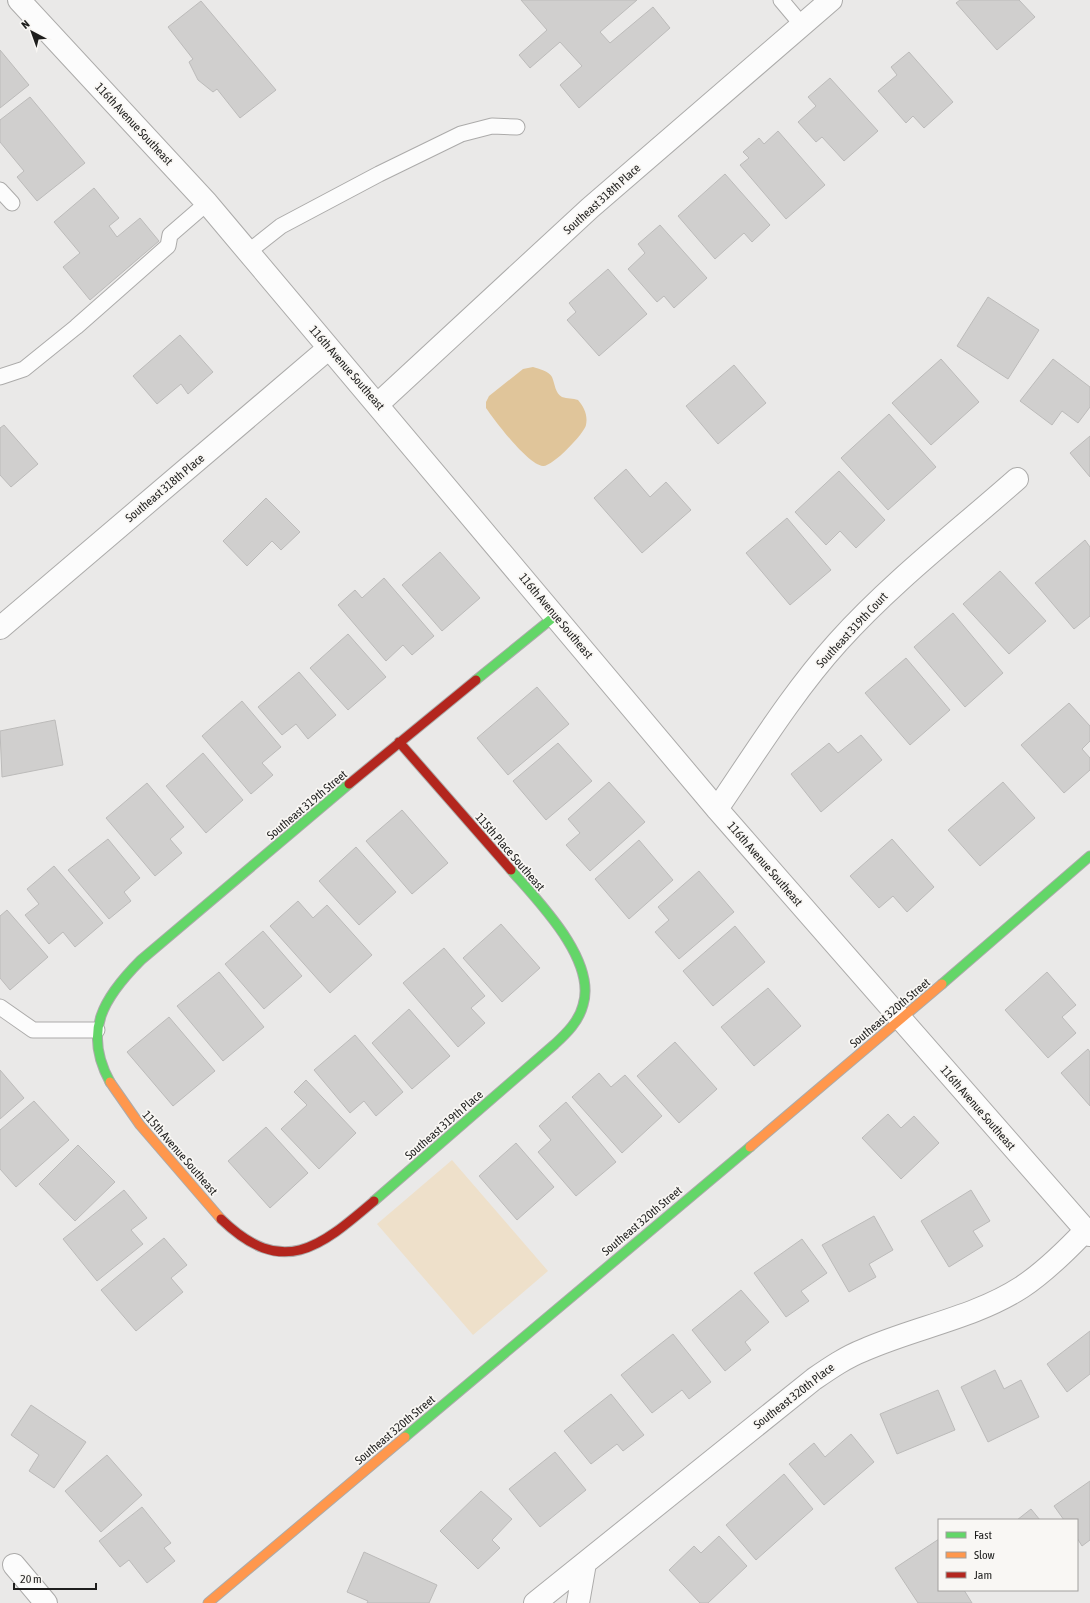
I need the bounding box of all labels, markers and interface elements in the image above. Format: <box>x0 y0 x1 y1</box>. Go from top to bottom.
north arrow <box>12 12 52 52</box>
text: N <box>19 18 32 31</box>
street label: 116th Avenue Southeast <box>92 80 176 168</box>
street label: Southeast 318th Place <box>561 161 643 237</box>
street label: 116th Avenue Southeast <box>307 323 388 413</box>
street label: Southeast 318th Place <box>123 451 207 525</box>
street label: 116th Avenue Southeast <box>516 570 596 662</box>
street label: Southeast 319th Court <box>814 589 891 670</box>
street label: Southeast 319th Street <box>264 767 350 843</box>
street label: 115th Place Southeast <box>472 810 548 894</box>
street label: 116th Avenue Southeast <box>725 819 806 909</box>
street label: Southeast 320th Street <box>847 975 933 1051</box>
street label: 116th Avenue Southeast <box>938 1063 1019 1153</box>
street label: Southeast 319th Place <box>402 1087 486 1163</box>
street label: 115th Avenue Southeast <box>140 1108 221 1198</box>
street label: Southeast 320th Street <box>599 1183 685 1259</box>
street label: Southeast 320th Place <box>751 1360 837 1432</box>
street label: Southeast 320th Street <box>352 1392 438 1468</box>
legend <box>938 1519 1078 1591</box>
text: Fast <box>974 1528 992 1542</box>
text: Slow <box>974 1548 995 1562</box>
scale bar <box>14 1565 96 1591</box>
text: Jam <box>974 1568 992 1582</box>
text: 20 m <box>20 1572 42 1586</box>

